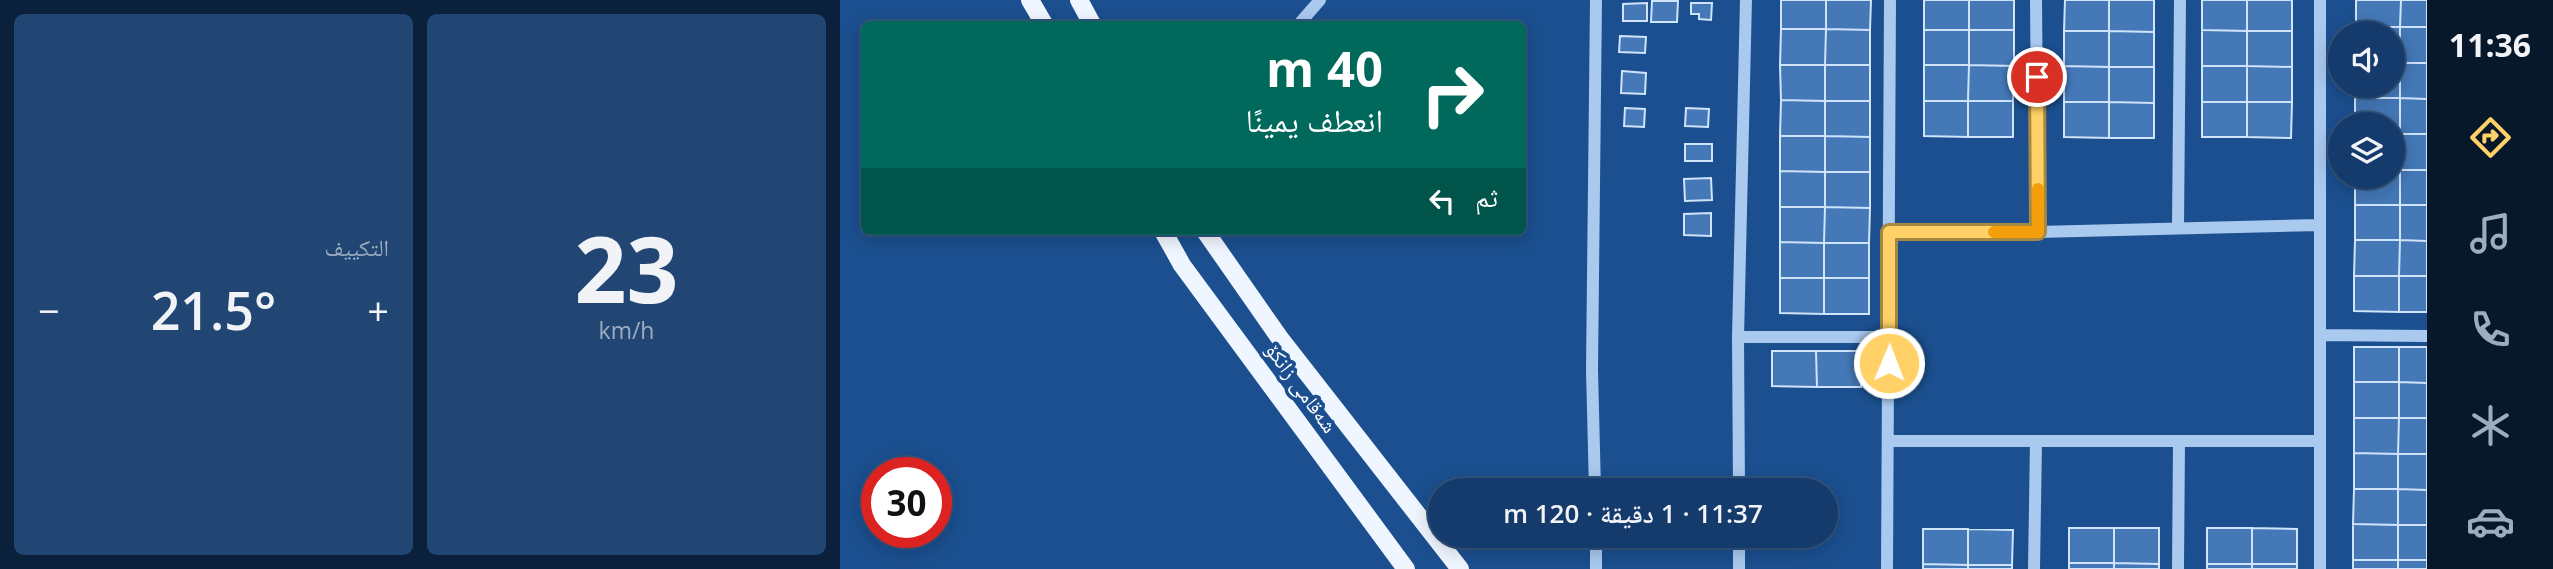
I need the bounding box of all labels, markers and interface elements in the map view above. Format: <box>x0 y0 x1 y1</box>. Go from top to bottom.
map controls <box>2328 21 2405 189</box>
button: sound <box>2328 21 2405 98</box>
text: 11:36 <box>2449 23 2531 66</box>
text: 40 m <box>1266 35 1383 101</box>
pin <box>2007 47 2067 107</box>
icon: right <box>1407 49 1498 140</box>
icon: arrive <box>2018 58 2056 96</box>
text: انعطف يمينًا <box>1246 98 1383 141</box>
button: layers <box>2328 112 2405 189</box>
icon: directions <box>2466 113 2515 162</box>
text: ثم <box>1475 179 1498 215</box>
icon: left <box>1423 182 1461 220</box>
text: 23 <box>574 206 679 330</box>
icon: music <box>2466 209 2515 258</box>
text: التكييف <box>324 231 389 263</box>
text: 21.5° <box>151 274 276 345</box>
text: − <box>38 284 60 336</box>
text: + <box>367 284 389 336</box>
icon: phone <box>2466 305 2515 354</box>
text: km/h <box>599 314 654 346</box>
position arrow <box>1852 326 1926 400</box>
street label: شەقامی زانکۆ <box>1260 337 1344 438</box>
icon: climate <box>2466 401 2515 450</box>
speed limit sign: 30 <box>861 457 952 548</box>
text: 11:37 · 1 دقيقة · 120 m <box>1503 495 1763 531</box>
icon: car <box>2466 497 2515 546</box>

